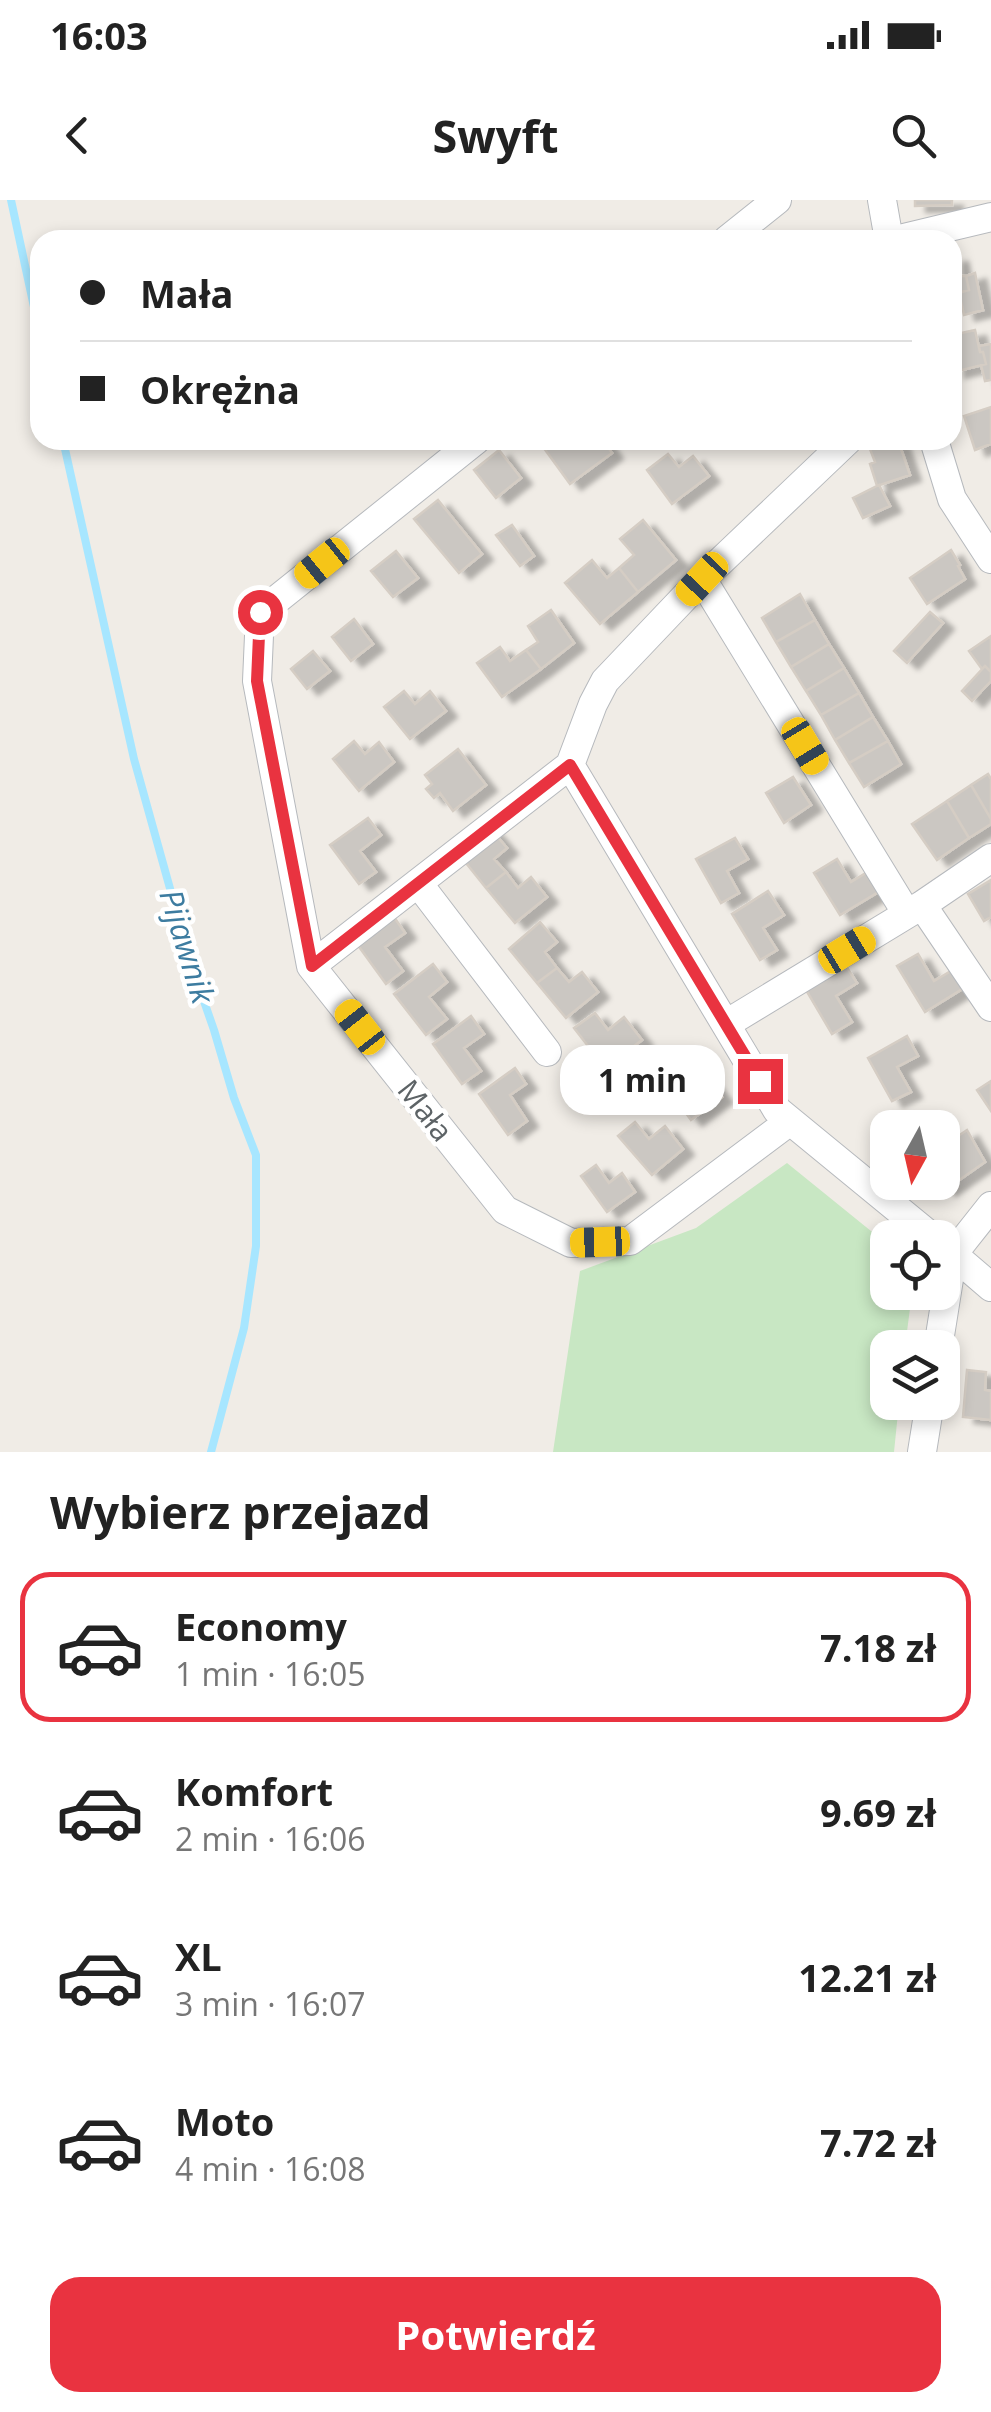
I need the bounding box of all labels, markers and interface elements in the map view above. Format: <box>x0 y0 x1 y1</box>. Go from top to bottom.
text: 16:03 <box>50 9 148 61</box>
text: Swyft <box>433 105 558 166</box>
icon: back <box>50 108 105 163</box>
icon: search <box>886 108 941 163</box>
text: Mała <box>140 267 233 319</box>
text: Okrężna <box>140 363 300 415</box>
car <box>289 532 355 594</box>
car <box>671 547 733 611</box>
route start <box>238 590 283 635</box>
car <box>777 713 833 779</box>
water label: Pijawnik <box>150 884 226 1010</box>
car <box>814 922 880 978</box>
car <box>330 994 390 1060</box>
callout: 1 min <box>560 1046 725 1116</box>
text: 1 min <box>598 1058 687 1101</box>
route end <box>738 1059 783 1104</box>
street label: Mała <box>389 1071 463 1149</box>
north arrow <box>870 1110 960 1200</box>
map controls <box>870 1110 960 1420</box>
button: locate <box>870 1220 960 1310</box>
car <box>569 1226 631 1258</box>
button: layers <box>870 1330 960 1420</box>
text: Wybierz przejazd <box>50 1481 431 1542</box>
text: Economy <box>175 1600 347 1652</box>
icon: car <box>55 1602 145 1692</box>
text: 7.18 zł <box>820 1621 936 1673</box>
text: 1 min · 16:05 <box>175 1652 366 1695</box>
text: Komfort <box>175 1765 333 1817</box>
icon: car <box>55 1767 145 1857</box>
text: 9.69 zł <box>820 1786 936 1838</box>
text: 2 min · 16:06 <box>175 1817 366 1860</box>
text: XL <box>175 1930 222 1982</box>
icon: car <box>55 1932 145 2022</box>
text: 12.21 zł <box>798 1951 936 2003</box>
text: 3 min · 16:07 <box>175 1982 366 2025</box>
text: Moto <box>175 2095 274 2147</box>
icon: car <box>55 2097 145 2187</box>
text: 7.72 zł <box>820 2116 936 2168</box>
text: 4 min · 16:08 <box>175 2147 366 2190</box>
button: Potwierdź <box>50 2277 941 2392</box>

